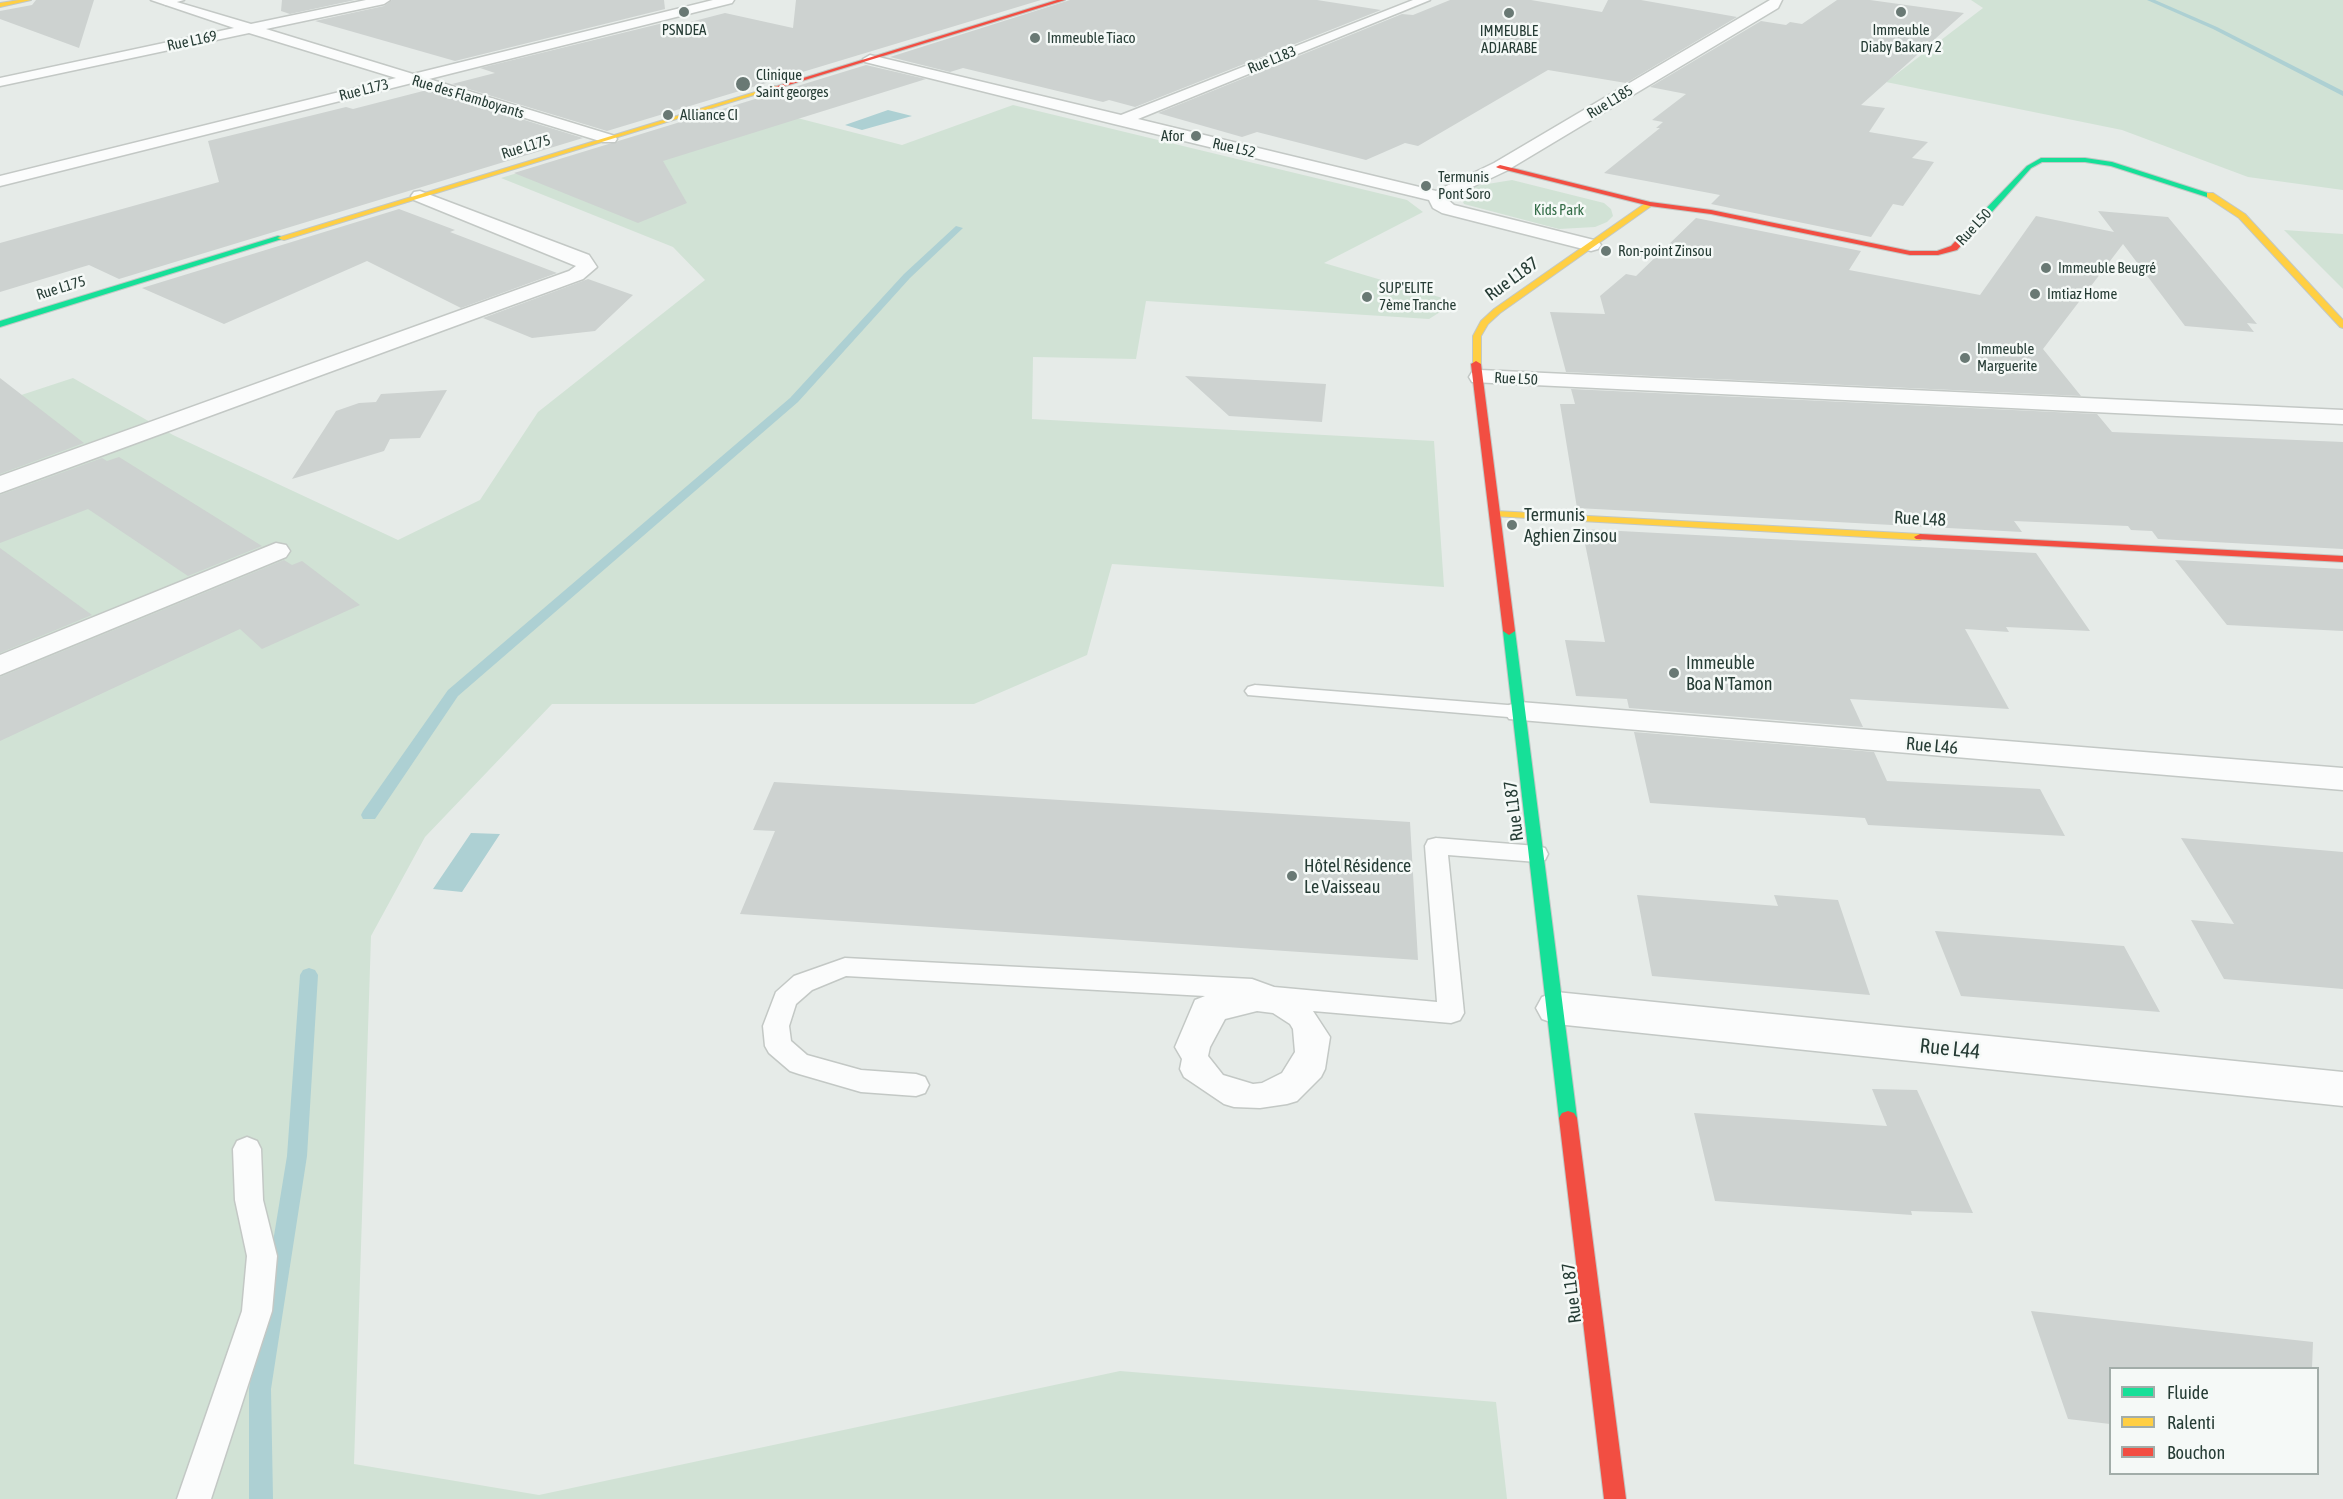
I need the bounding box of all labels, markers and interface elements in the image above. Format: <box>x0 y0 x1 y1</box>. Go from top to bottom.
marker: PSNDEA <box>677 5 691 19</box>
marker: Immeuble Diaby Bakary 2 <box>1894 5 1908 19</box>
marker: IMMEUBLE ADJARABE <box>1502 6 1516 20</box>
place label: PSNDEA <box>662 21 706 39</box>
place label: Immeuble Diaby Bakary 2 <box>1860 21 1942 56</box>
place label: IMMEUBLE ADJARABE <box>1480 22 1538 57</box>
street label: Rue L169 <box>165 27 219 55</box>
place label: Immeuble Tiaco <box>1047 29 1136 47</box>
marker: Immeuble Tiaco <box>1028 31 1042 45</box>
street label: Rue L183 <box>1245 42 1299 78</box>
place label: Clinique Saint georges <box>756 66 829 101</box>
street label: Rue des Flamboyants <box>410 71 526 123</box>
street label: Rue L173 <box>337 75 391 105</box>
marker: Clinique Saint georges <box>734 75 752 93</box>
street label: Rue L185 <box>1584 81 1636 123</box>
place label: Alliance CI <box>680 106 738 124</box>
marker: Alliance CI <box>661 108 675 122</box>
place label: Afor <box>1161 127 1184 145</box>
marker: Afor <box>1189 129 1203 143</box>
street label: Rue L175 <box>499 131 553 163</box>
street label: Rue L52 <box>1211 134 1257 162</box>
place label: Termunis Pont Soro <box>1438 168 1491 203</box>
marker: Termunis Pont Soro <box>1419 179 1433 193</box>
park label: Kids Park <box>1534 201 1584 219</box>
street label: Rue L50 <box>1953 205 1995 249</box>
place label: Ron-point Zinsou <box>1618 242 1712 260</box>
marker: Ron-point Zinsou <box>1599 244 1613 258</box>
street label: Rue L187 <box>1481 252 1543 306</box>
place label: Immeuble Beugré <box>2058 259 2156 277</box>
marker: Immeuble Beugré <box>2039 261 2053 275</box>
street label: Rue L175 <box>34 272 88 304</box>
place label: SUP'ELITE 7ème Tranche <box>1379 279 1456 314</box>
place label: Imtiaz Home <box>2047 285 2117 303</box>
marker: Imtiaz Home <box>2028 287 2042 301</box>
marker: SUP'ELITE 7ème Tranche <box>1360 290 1374 304</box>
place label: Immeuble Marguerite <box>1977 340 2037 375</box>
marker: Immeuble Marguerite <box>1958 351 1972 365</box>
street label: Rue L50 <box>1494 369 1538 389</box>
place label: Termunis Aghien Zinsou <box>1524 504 1617 546</box>
street label: Rue L48 <box>1893 507 1947 531</box>
marker: Termunis Aghien Zinsou <box>1505 518 1519 532</box>
place label: Immeuble Boa N'Tamon <box>1686 652 1773 694</box>
marker: Immeuble Boa N'Tamon <box>1667 666 1681 680</box>
street label: Rue L46 <box>1905 733 1959 759</box>
street label: Rue L187 <box>1500 780 1528 842</box>
place label: Hôtel Résidence Le Vaisseau <box>1304 855 1411 898</box>
marker: Hôtel Résidence Le Vaisseau <box>1285 869 1299 883</box>
street label: Rue L44 <box>1918 1033 1982 1065</box>
street label: Rue L187 <box>1558 1262 1586 1324</box>
legend <box>2109 1367 2319 1475</box>
text: Fluide <box>2167 1382 2209 1403</box>
text: Ralenti <box>2167 1412 2215 1433</box>
text: Bouchon <box>2167 1442 2225 1463</box>

